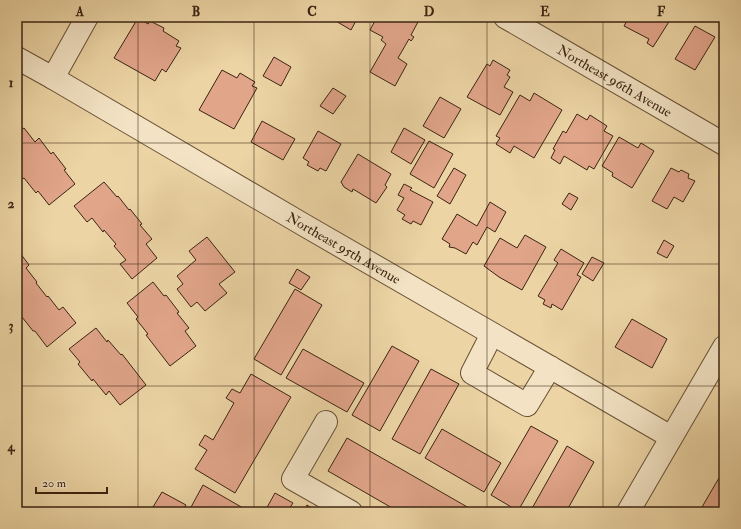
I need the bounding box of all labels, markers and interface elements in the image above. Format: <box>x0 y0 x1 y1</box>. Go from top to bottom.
text: A <box>75 4 85 20</box>
text: B <box>192 4 200 20</box>
text: C <box>307 4 317 20</box>
text: D <box>424 4 435 20</box>
text: E <box>540 4 550 20</box>
text: F <box>657 4 666 20</box>
street label: Northeast 96th Avenue <box>555 41 675 121</box>
text: 1 <box>9 75 14 91</box>
text: 2 <box>8 196 15 212</box>
street label: Northeast 95th Avenue <box>284 208 404 288</box>
text: 3 <box>9 318 14 334</box>
text: 4 <box>6 439 15 455</box>
scale bar <box>36 469 107 495</box>
text: 20 m <box>42 476 67 491</box>

